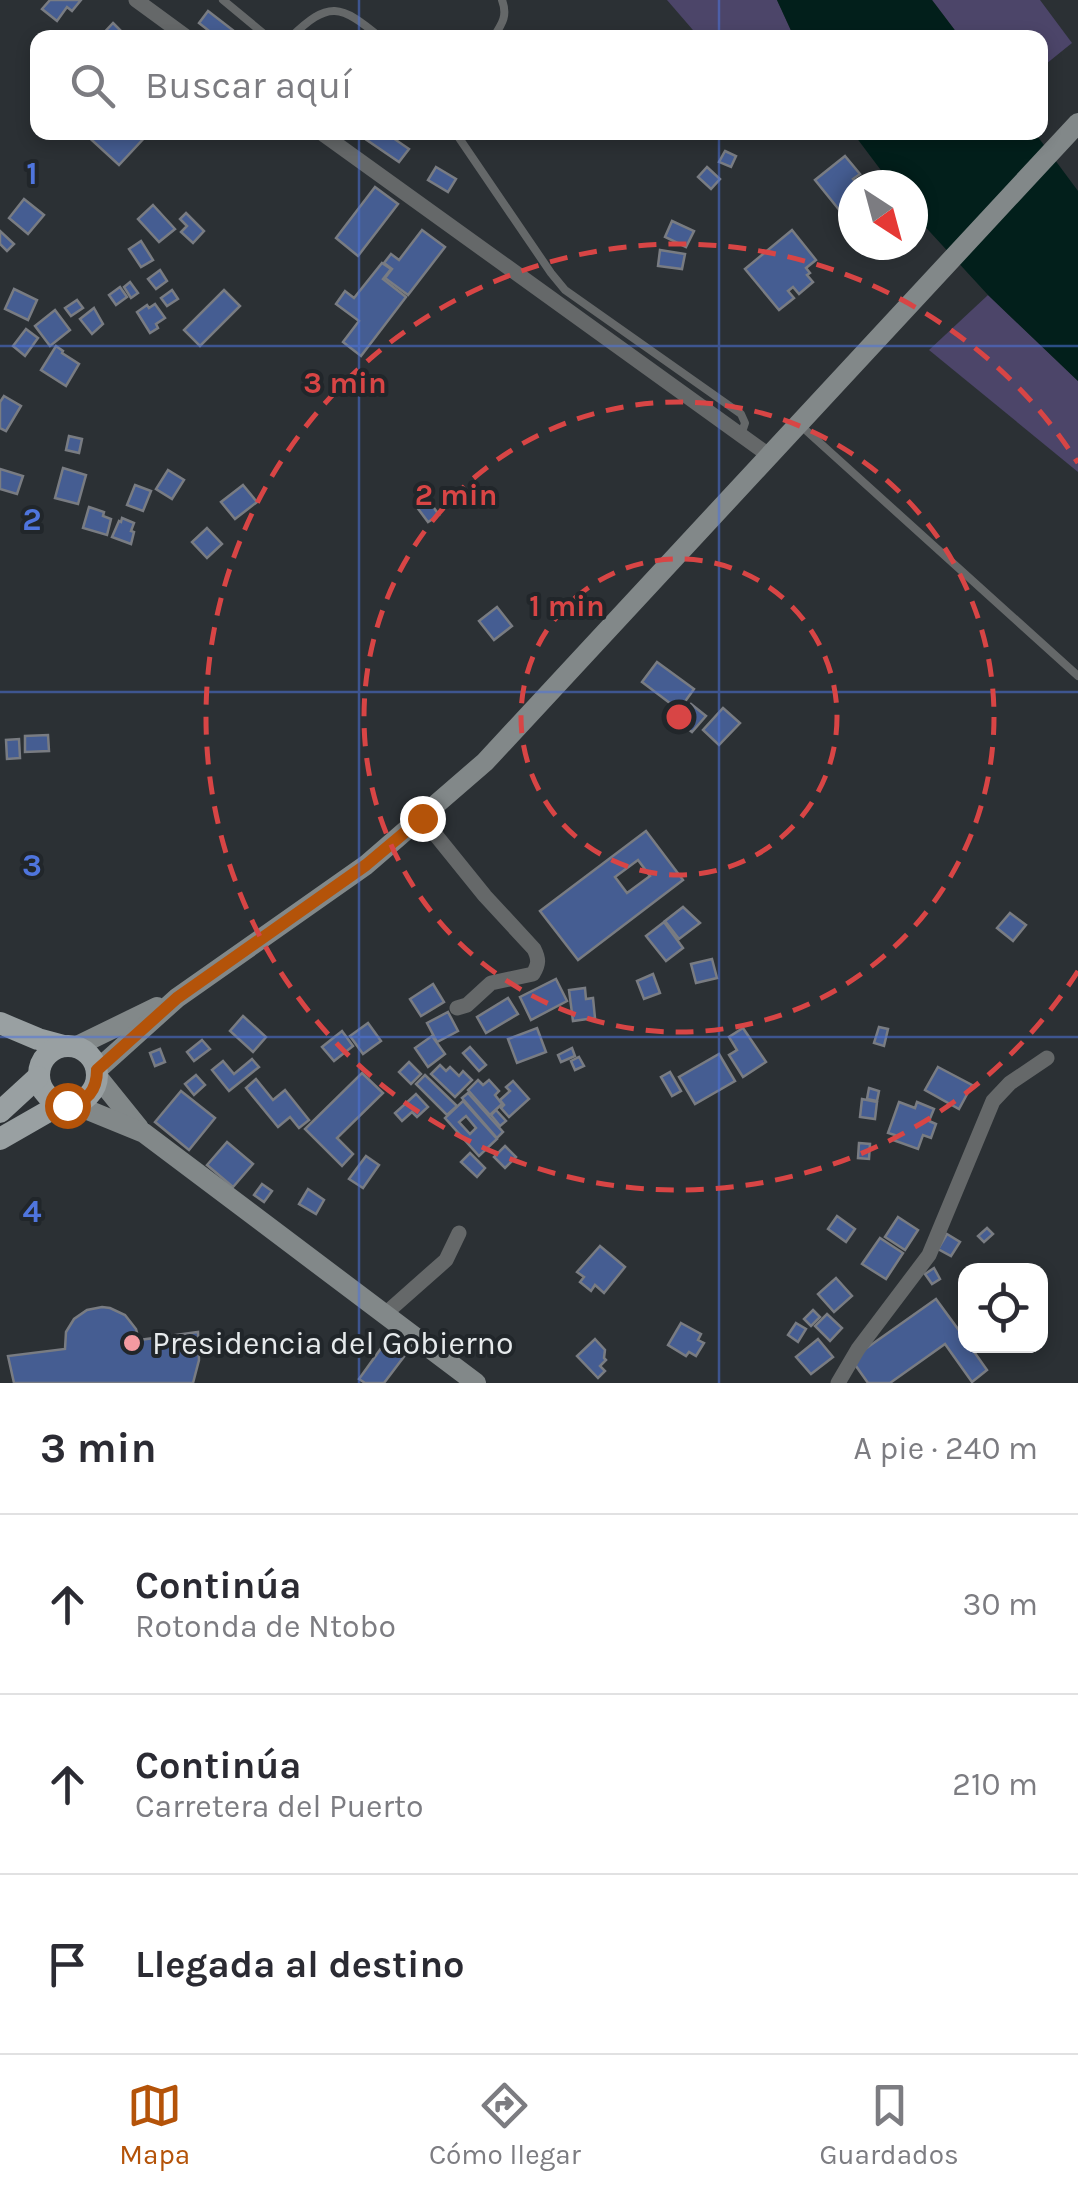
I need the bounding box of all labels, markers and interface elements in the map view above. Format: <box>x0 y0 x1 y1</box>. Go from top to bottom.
search box <box>30 30 1048 140</box>
icon: search <box>65 58 120 113</box>
text: Buscar aquí <box>145 63 352 108</box>
text: 1 <box>26 155 38 192</box>
north arrow <box>838 170 928 260</box>
text: 3 min <box>303 365 387 401</box>
text: 2 min <box>415 477 497 513</box>
text: 2 <box>22 501 42 538</box>
text: 1 min <box>529 588 605 624</box>
centre of rings <box>661 699 697 735</box>
route end <box>400 796 446 842</box>
text: 3 <box>22 847 42 884</box>
route start <box>45 1083 91 1129</box>
text: 4 <box>22 1193 42 1230</box>
map controls <box>958 1263 1048 1353</box>
button: locate <box>958 1263 1048 1353</box>
place label: Presidencia del Gobierno <box>152 1325 513 1362</box>
marker: Presidencia del Gobierno <box>121 1332 143 1354</box>
text: 3 min <box>40 1423 157 1473</box>
text: A pie · 240 m <box>853 1430 1038 1467</box>
text: Continúa <box>135 1563 301 1608</box>
icon: ahead <box>40 1577 95 1632</box>
text: 30 m <box>963 1586 1038 1623</box>
text: Rotonda de Ntobo <box>135 1608 396 1645</box>
text: Continúa <box>135 1743 301 1788</box>
icon: ahead <box>40 1757 95 1812</box>
text: 210 m <box>952 1766 1038 1803</box>
text: Carretera del Puerto <box>135 1788 424 1825</box>
icon: arrive <box>40 1937 95 1992</box>
text: Llegada al destino <box>135 1942 465 1987</box>
tab: Mapa <box>119 2078 190 2171</box>
tab: Cómo llegar <box>429 2078 581 2171</box>
tab: Guardados <box>820 2078 959 2171</box>

